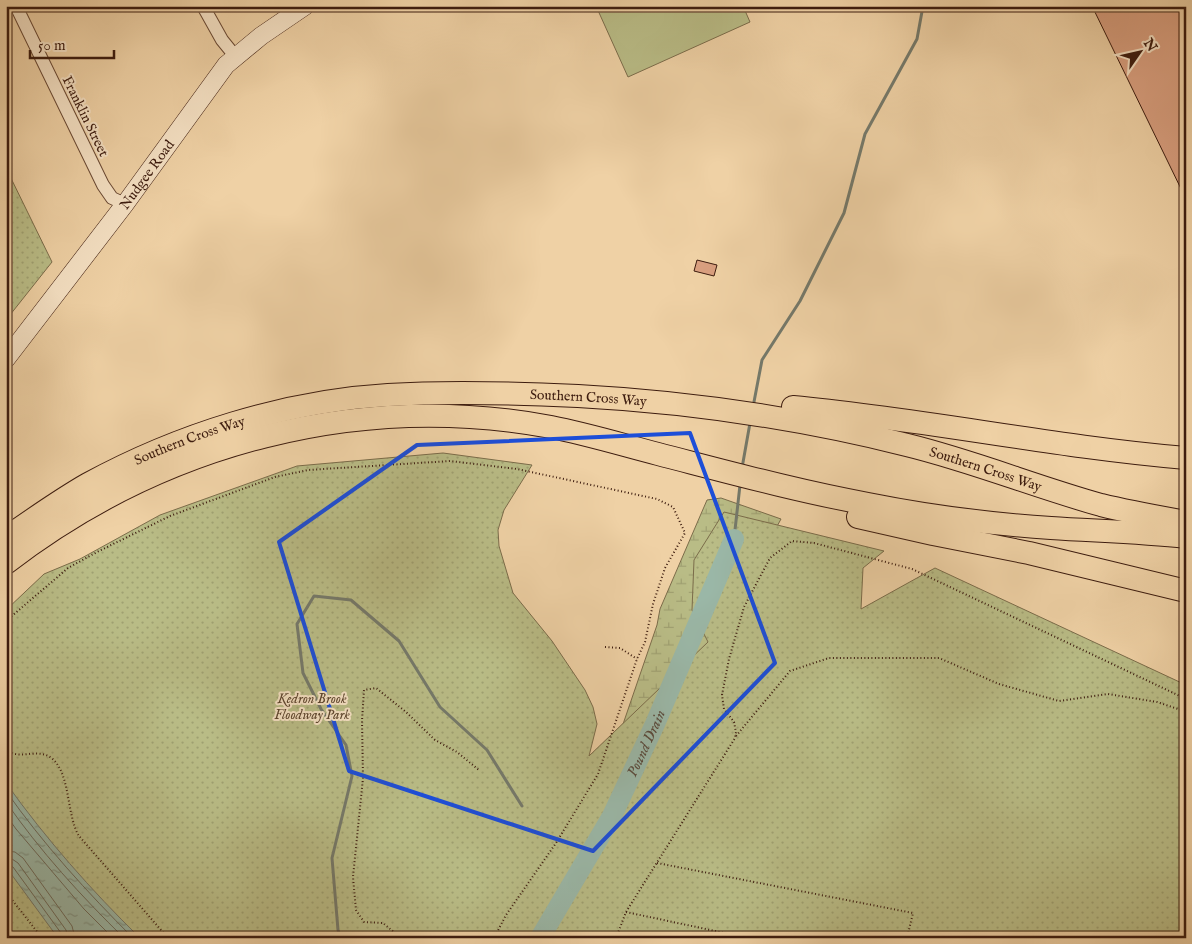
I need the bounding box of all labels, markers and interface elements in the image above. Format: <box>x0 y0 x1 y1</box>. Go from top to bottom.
scale bar <box>30 28 114 60</box>
north arrow <box>1114 28 1164 78</box>
text: N <box>1139 34 1161 55</box>
text: 50 m <box>38 36 66 55</box>
street label: Franklin Street <box>58 73 113 160</box>
street label: Nudgee Road <box>116 136 179 213</box>
street label: Southern Cross Way <box>529 386 648 411</box>
street label: Southern Cross Way <box>131 412 247 470</box>
street label: Southern Cross Way <box>927 443 1044 496</box>
park label: Kedron Brook Floodway Park <box>274 690 350 724</box>
water label: Pound Drain <box>623 707 670 780</box>

